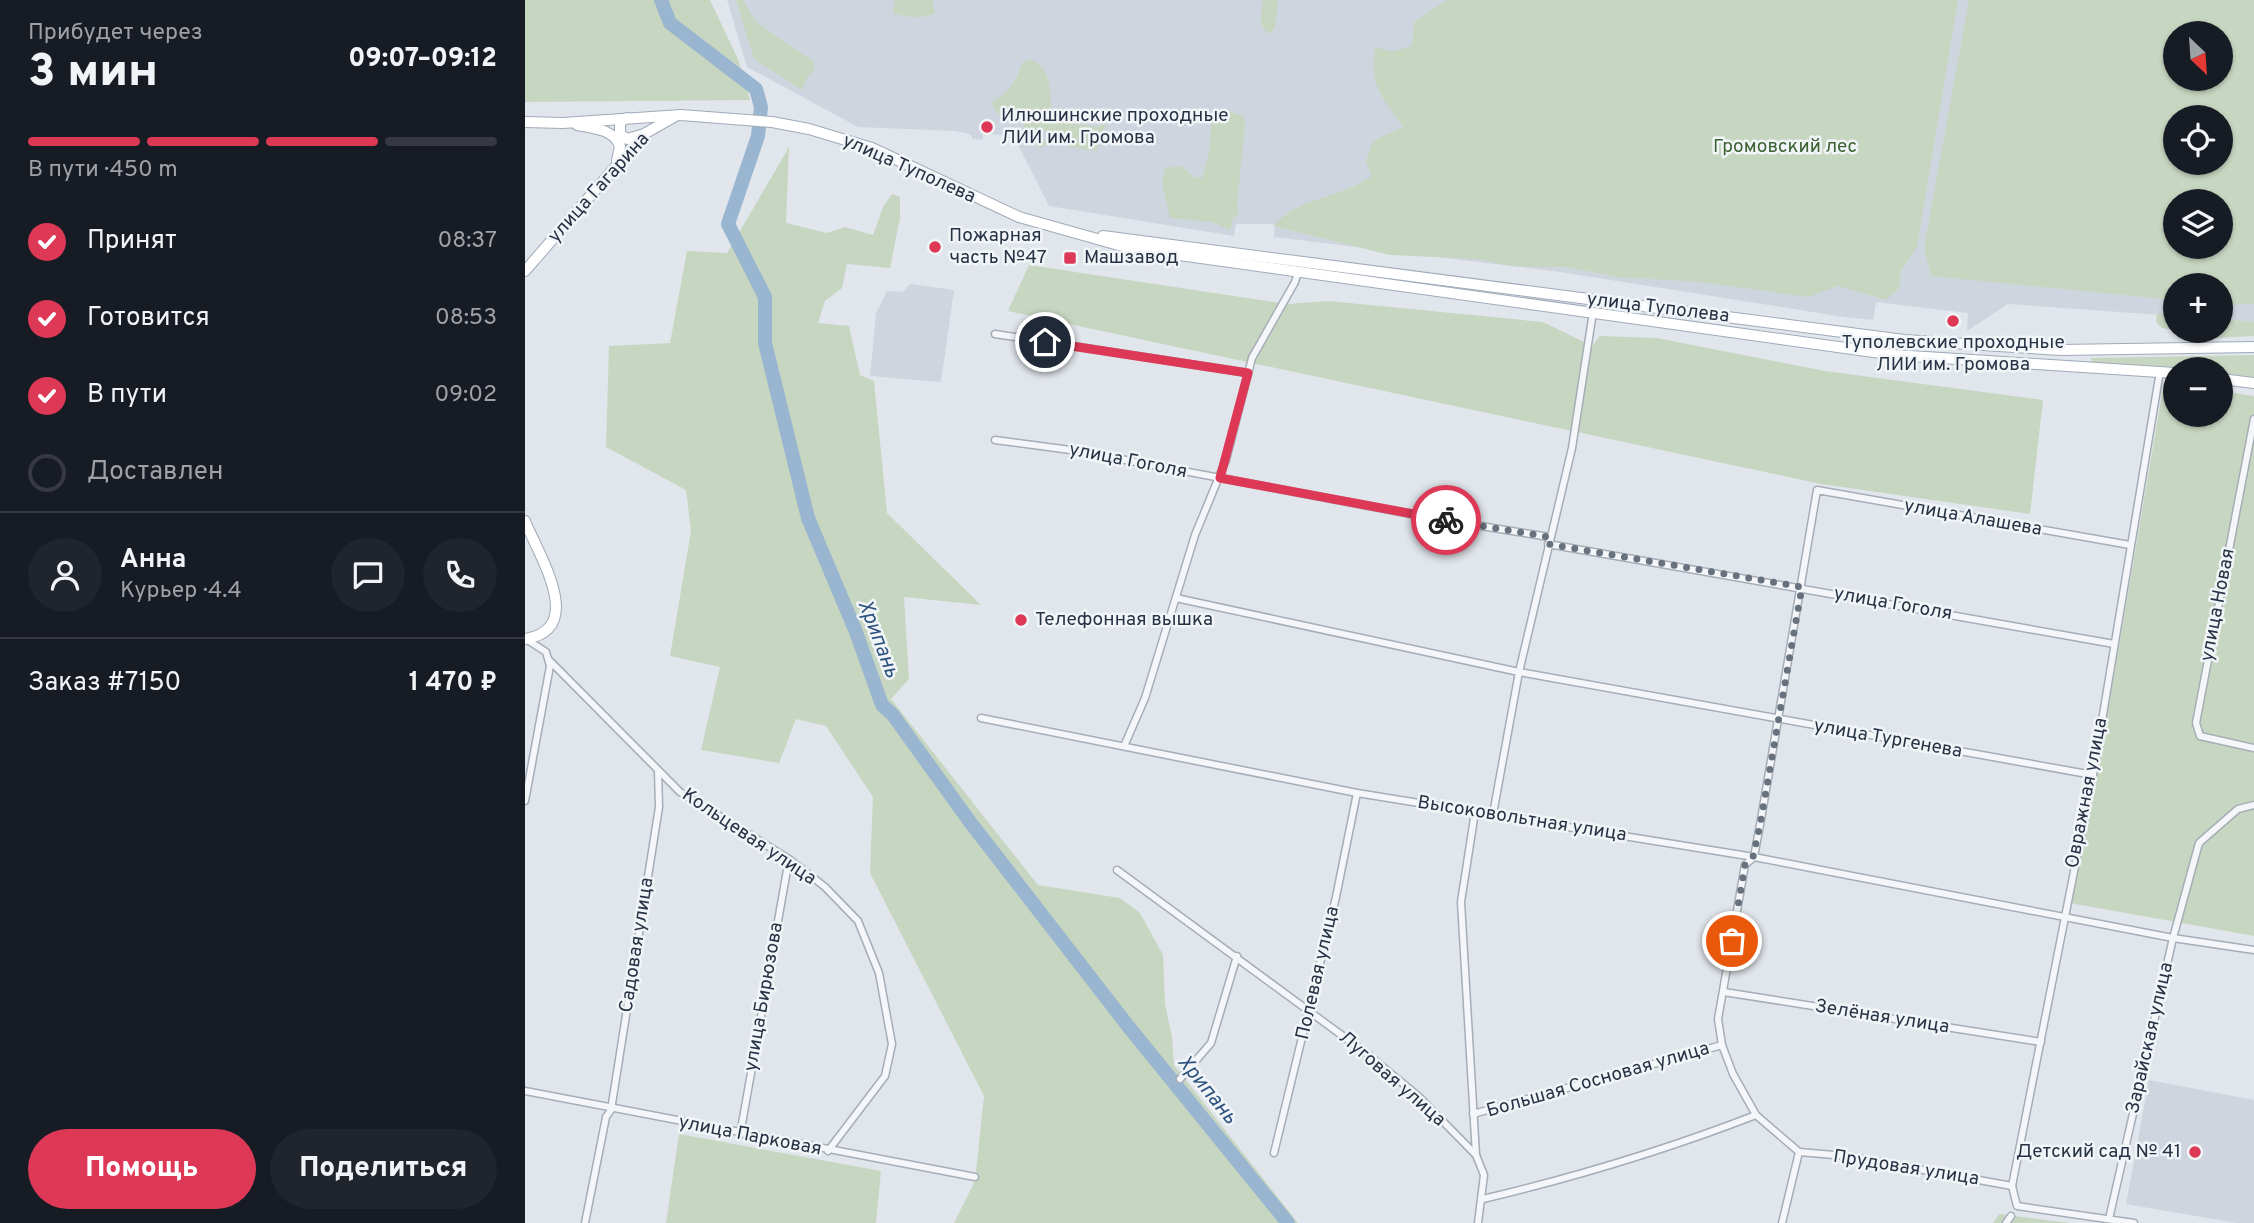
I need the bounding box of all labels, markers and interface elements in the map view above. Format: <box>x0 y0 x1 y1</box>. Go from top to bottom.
text: Прибудет через <box>28 19 203 48</box>
north arrow <box>2163 21 2233 91</box>
map controls <box>2163 21 2233 427</box>
text: 09:07–09:12 <box>348 43 497 76</box>
text: 3 мин <box>28 44 158 103</box>
place label: Илюшинские проходные ЛИИ им. Громова <box>1001 104 1229 150</box>
button: locate <box>2163 105 2233 175</box>
marker: Илюшинские проходные ЛИИ им. Громова <box>979 119 995 135</box>
street label: улица Гагарина <box>543 128 655 248</box>
street label: улица Туполева <box>839 129 979 209</box>
park label: Громовский лес <box>1713 135 1857 159</box>
text: В пути · 450 m <box>28 156 178 185</box>
button: layers <box>2163 189 2233 259</box>
icon: check <box>28 223 66 261</box>
place label: Пожарная часть №47 <box>949 224 1047 270</box>
text: Принят <box>87 225 177 258</box>
text: 08:37 <box>437 227 497 256</box>
marker: Пожарная часть №47 <box>927 239 943 255</box>
place label: Машзавод <box>1084 246 1179 270</box>
marker: Машзавод <box>1062 250 1078 266</box>
button: + <box>2163 273 2233 343</box>
street label: улица Туполева <box>1585 287 1731 329</box>
icon: check <box>28 300 66 338</box>
text: Готовится <box>87 302 210 335</box>
text: 08:53 <box>435 304 497 333</box>
pin <box>1015 312 1075 372</box>
marker: Туполевские проходные ЛИИ им. Громова <box>1945 313 1961 329</box>
icon: home <box>1026 323 1064 361</box>
place label: Туполевские проходные ЛИИ им. Громова <box>1841 331 2065 377</box>
button: − <box>2163 357 2233 427</box>
icon: check <box>28 377 66 415</box>
text: В пути <box>87 379 167 412</box>
text: 09:02 <box>434 381 497 410</box>
street label: улица Гоголя <box>1067 438 1189 484</box>
text: Доставлен <box>87 456 223 489</box>
courier <box>1411 485 1481 555</box>
street label: улица Алашева <box>1902 494 2044 542</box>
icon: bike <box>1427 501 1465 539</box>
button: person <box>28 538 102 612</box>
button: chat <box>331 538 405 612</box>
button: phone <box>423 538 497 612</box>
text: Анна <box>120 544 186 577</box>
street label: улица Новая <box>2195 546 2241 664</box>
text: Курьер · 4.4 <box>120 577 242 606</box>
street label: улица Гоголя <box>1832 582 1954 626</box>
water label: Хрипань <box>851 596 905 682</box>
place label: Телефонная вышка <box>1035 608 1213 632</box>
marker: Телефонная вышка <box>1013 612 1029 628</box>
text: Заказ #7150 <box>28 667 181 700</box>
text: 1 470 ₽ <box>409 667 497 700</box>
street label: улица Тургенева <box>1812 714 1964 764</box>
street label: Овражная улица <box>2061 716 2113 870</box>
street label: Кольцевая улица <box>677 783 821 891</box>
street label: Высоковольтная улица <box>1416 791 1628 847</box>
street label: Садовая улица <box>614 876 660 1014</box>
street label: Полевая улица <box>1291 904 1345 1042</box>
pin <box>1702 911 1762 971</box>
street label: улица Бирюзова <box>739 920 789 1074</box>
icon: bag <box>1713 922 1751 960</box>
street label: Зарайская улица <box>2121 960 2179 1116</box>
street label: Зелёная улица <box>1813 995 1951 1039</box>
street label: Луговая улица <box>1333 1026 1451 1132</box>
street label: Большая Сосновая улица <box>1484 1037 1712 1123</box>
water label: Хрипань <box>1171 1050 1243 1130</box>
street label: улица Парковая <box>676 1110 824 1162</box>
button: Помощь <box>28 1129 256 1209</box>
button: Поделиться <box>270 1129 497 1209</box>
place label: Детский сад № 41 <box>2016 1140 2181 1164</box>
marker: Детский сад № 41 <box>2187 1144 2203 1160</box>
street label: Прудовая улица <box>1831 1145 1981 1191</box>

